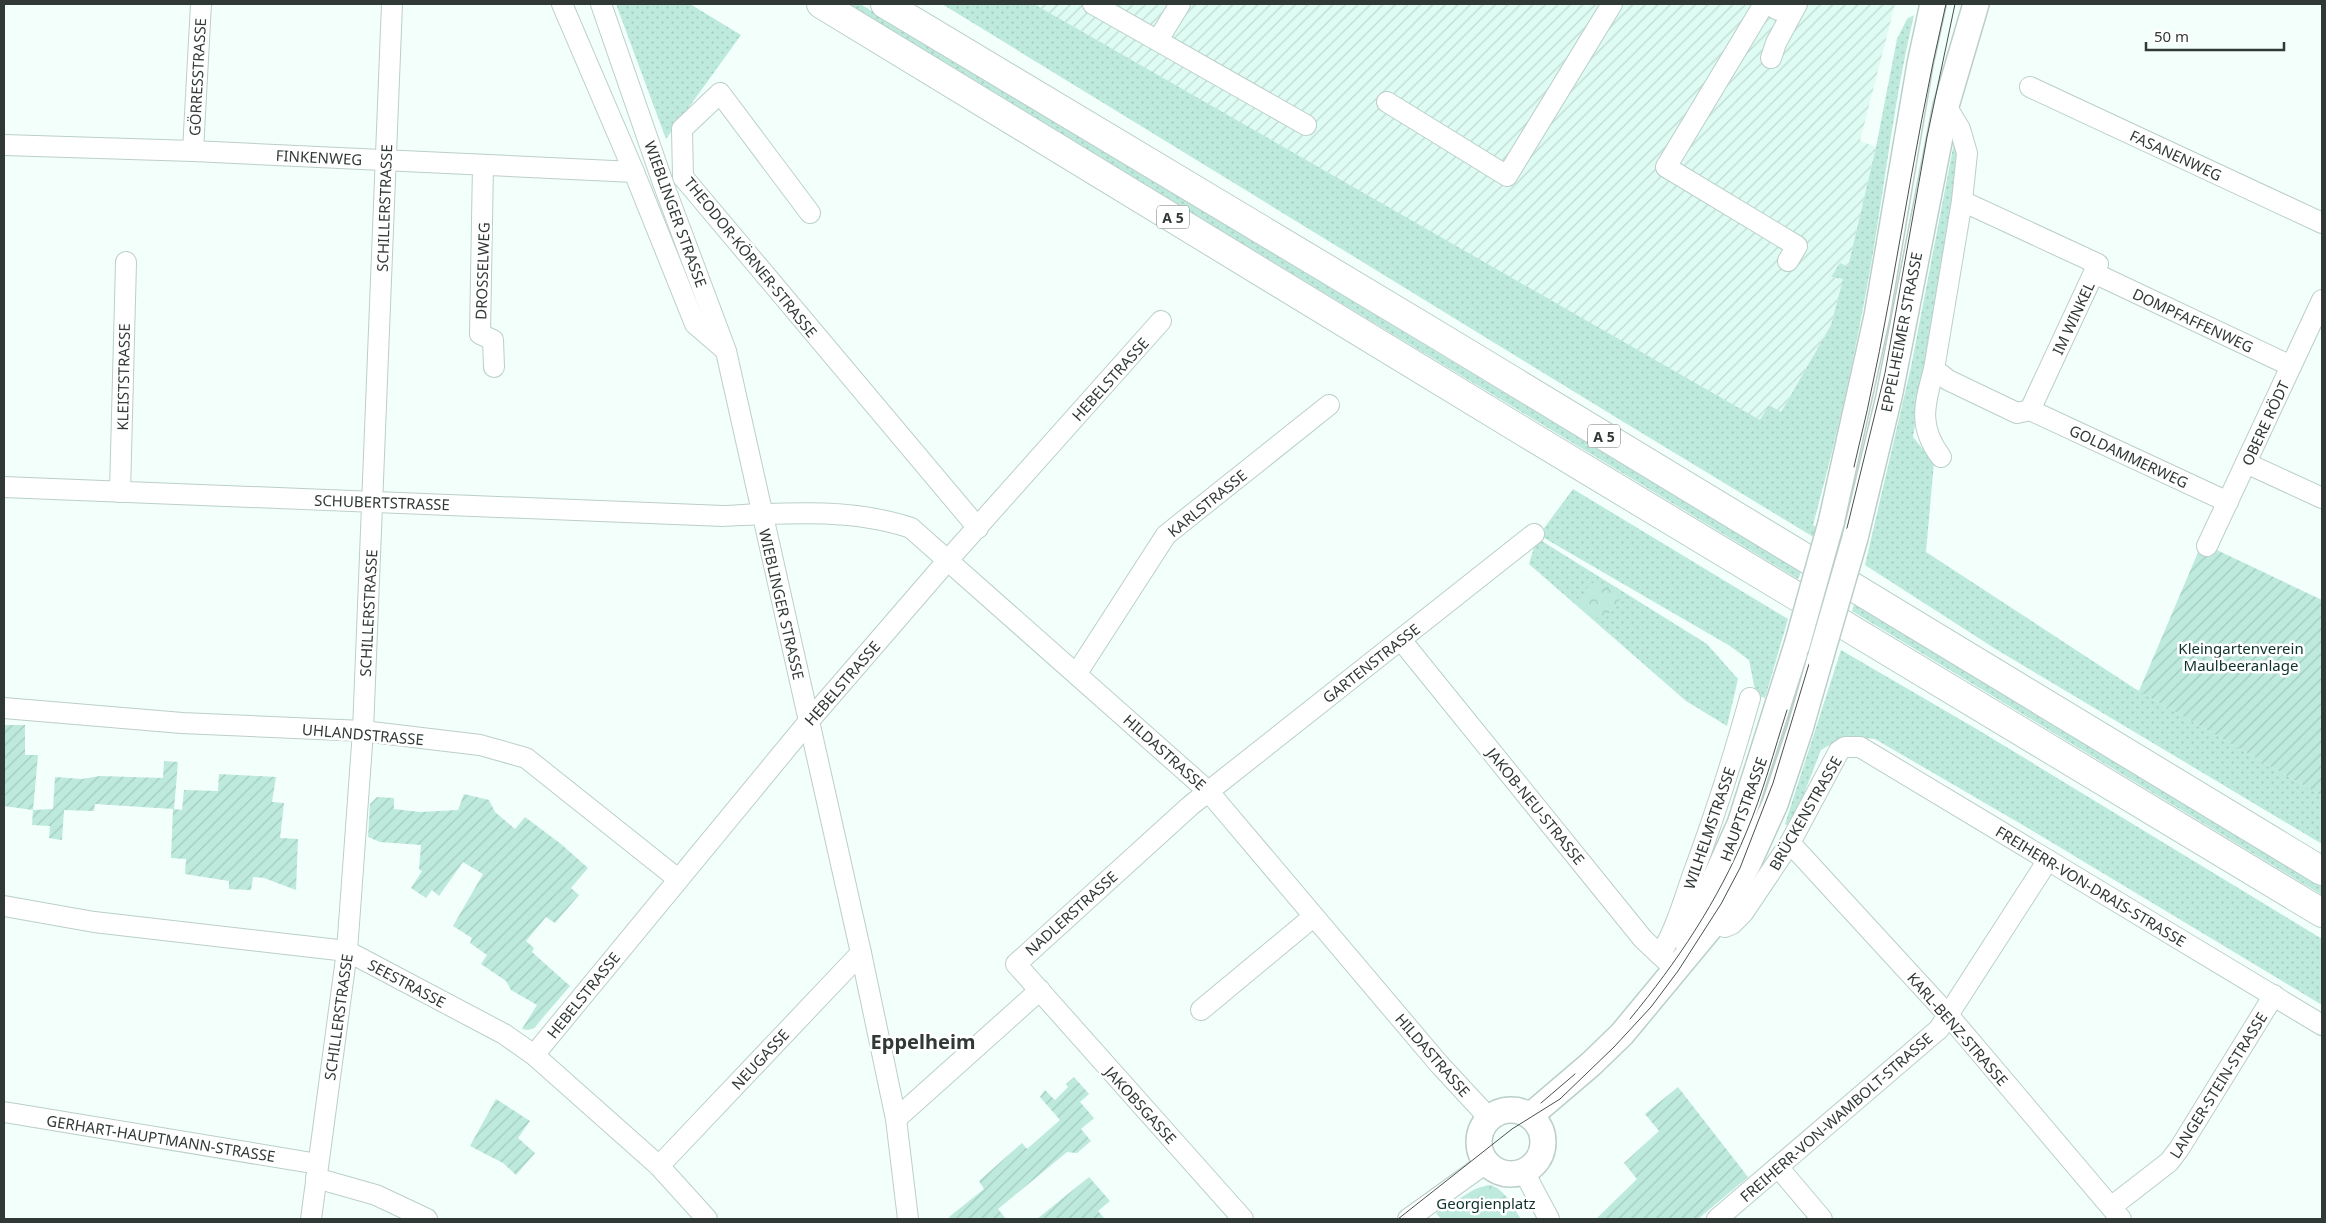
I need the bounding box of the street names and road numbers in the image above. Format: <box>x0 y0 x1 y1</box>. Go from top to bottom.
street label: GÖRRESSTRASSE <box>184 17 210 137</box>
street label: FASANENWEG <box>2127 125 2225 185</box>
street label: WIEBLINGER STRASSE <box>640 138 712 290</box>
street label: SCHILLERSTRASSE <box>372 144 396 272</box>
street label: FINKENWEG <box>275 145 363 169</box>
street label: THEODOR-KÖRNER-STRASSE <box>680 173 822 341</box>
road number: A 5 <box>1157 206 1189 228</box>
street label: DROSSELWEG <box>470 222 494 320</box>
street label: EPPELHEIMER STRASSE <box>1876 250 1926 414</box>
street label: IM WINKEL <box>2047 278 2099 358</box>
street label: DOMPFAFFENWEG <box>2129 283 2257 357</box>
street label: KLEISTSTRASSE <box>112 323 134 431</box>
street label: HEBELSTRASSE <box>1067 333 1153 425</box>
street label: OBERE RÖDT <box>2237 377 2294 469</box>
street label: GOLDAMMERWEG <box>2066 420 2192 492</box>
road number: A 5 <box>1588 424 1620 448</box>
street label: KARLSTRASSE <box>1163 465 1251 541</box>
street label: SCHUBERTSTRASSE <box>314 490 450 514</box>
street label: WIEBLINGER STRASSE <box>755 527 809 681</box>
street label: SCHILLERSTRASSE <box>355 549 381 677</box>
street label: GARTENSTRASSE <box>1318 619 1424 707</box>
street label: HEBELSTRASSE <box>800 637 884 729</box>
street label: HILDASTRASSE <box>1119 710 1211 794</box>
street label: UHLANDSTRASSE <box>301 719 425 749</box>
street label: JAKOB-NEU-STRASSE <box>1481 742 1589 869</box>
street label: BRÜCKENSTRASSE <box>1764 752 1846 874</box>
street label: HAUPTSTRASSE <box>1715 754 1771 864</box>
street label: WILHELMSTRASSE <box>1679 764 1739 892</box>
street label: FREIHERR-VON-DRAIS-STRASSE <box>1992 821 2190 951</box>
street label: NADLERSTRASSE <box>1021 866 1121 960</box>
street label: HEBELSTRASSE <box>542 948 624 1042</box>
street label: SCHILLERSTRASSE <box>319 952 357 1082</box>
street label: SEESTRASSE <box>365 954 449 1012</box>
street label: KARL-BENZ-STRASSE <box>1903 968 2013 1090</box>
street label: LANGER-STEIN-STRASSE <box>2165 1008 2271 1162</box>
street label: HILDASTRASSE <box>1391 1009 1475 1101</box>
street label: NEUGASSE <box>727 1024 793 1094</box>
street label: FREIHERR-VON-WAMBOLT-STRASSE <box>1736 1028 1936 1206</box>
street label: JAKOBSGASSE <box>1100 1061 1181 1148</box>
street label: GERHART-HAUPTMANN-STRASSE <box>45 1110 277 1166</box>

